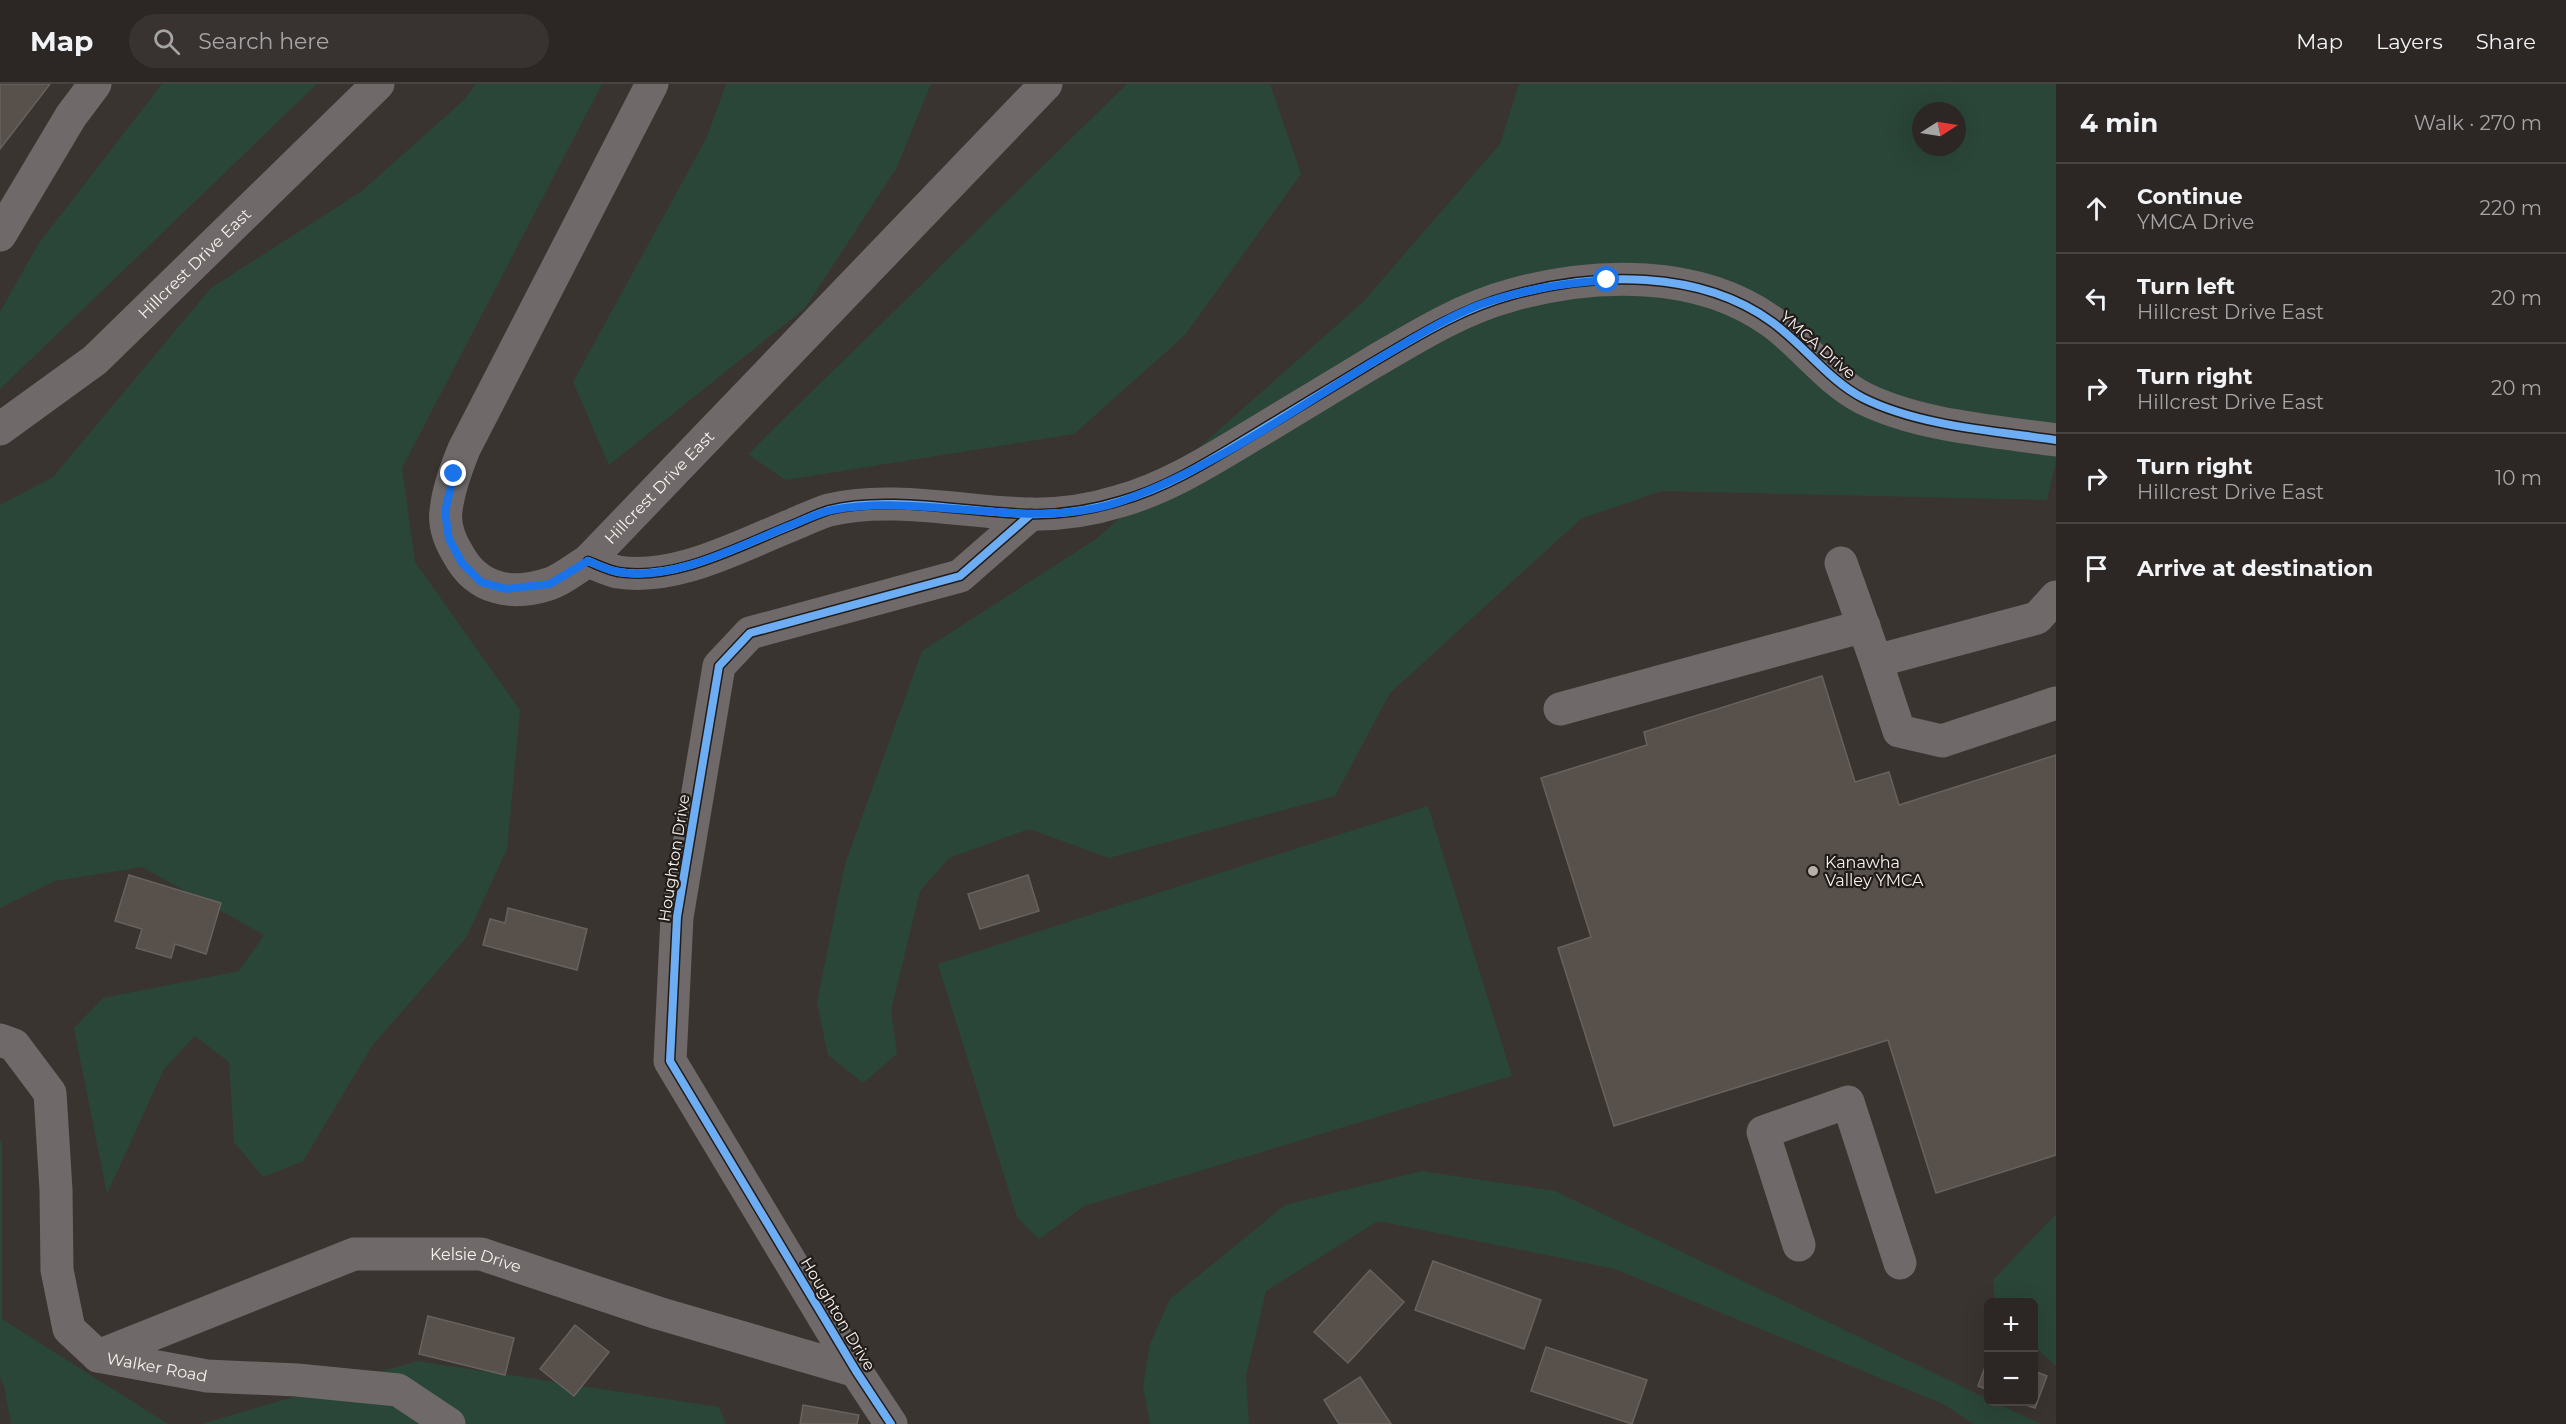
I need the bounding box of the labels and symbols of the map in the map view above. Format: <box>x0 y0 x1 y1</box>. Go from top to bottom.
north arrow <box>1912 102 1966 156</box>
street label: Hillcrest Drive East <box>134 204 255 322</box>
route start <box>1593 266 1619 292</box>
street label: YMCA Drive <box>1776 307 1860 383</box>
street label: Hillcrest Drive East <box>600 426 718 548</box>
route end <box>440 460 466 486</box>
street label: Houghton Drive <box>655 793 693 923</box>
place label: Kanawha Valley YMCA <box>1825 853 1924 890</box>
marker: Kanawha Valley YMCA <box>1806 864 1820 878</box>
street label: Kelsie Drive <box>430 1245 524 1276</box>
street label: Houghton Drive <box>797 1254 879 1374</box>
street label: Walker Road <box>105 1348 209 1385</box>

